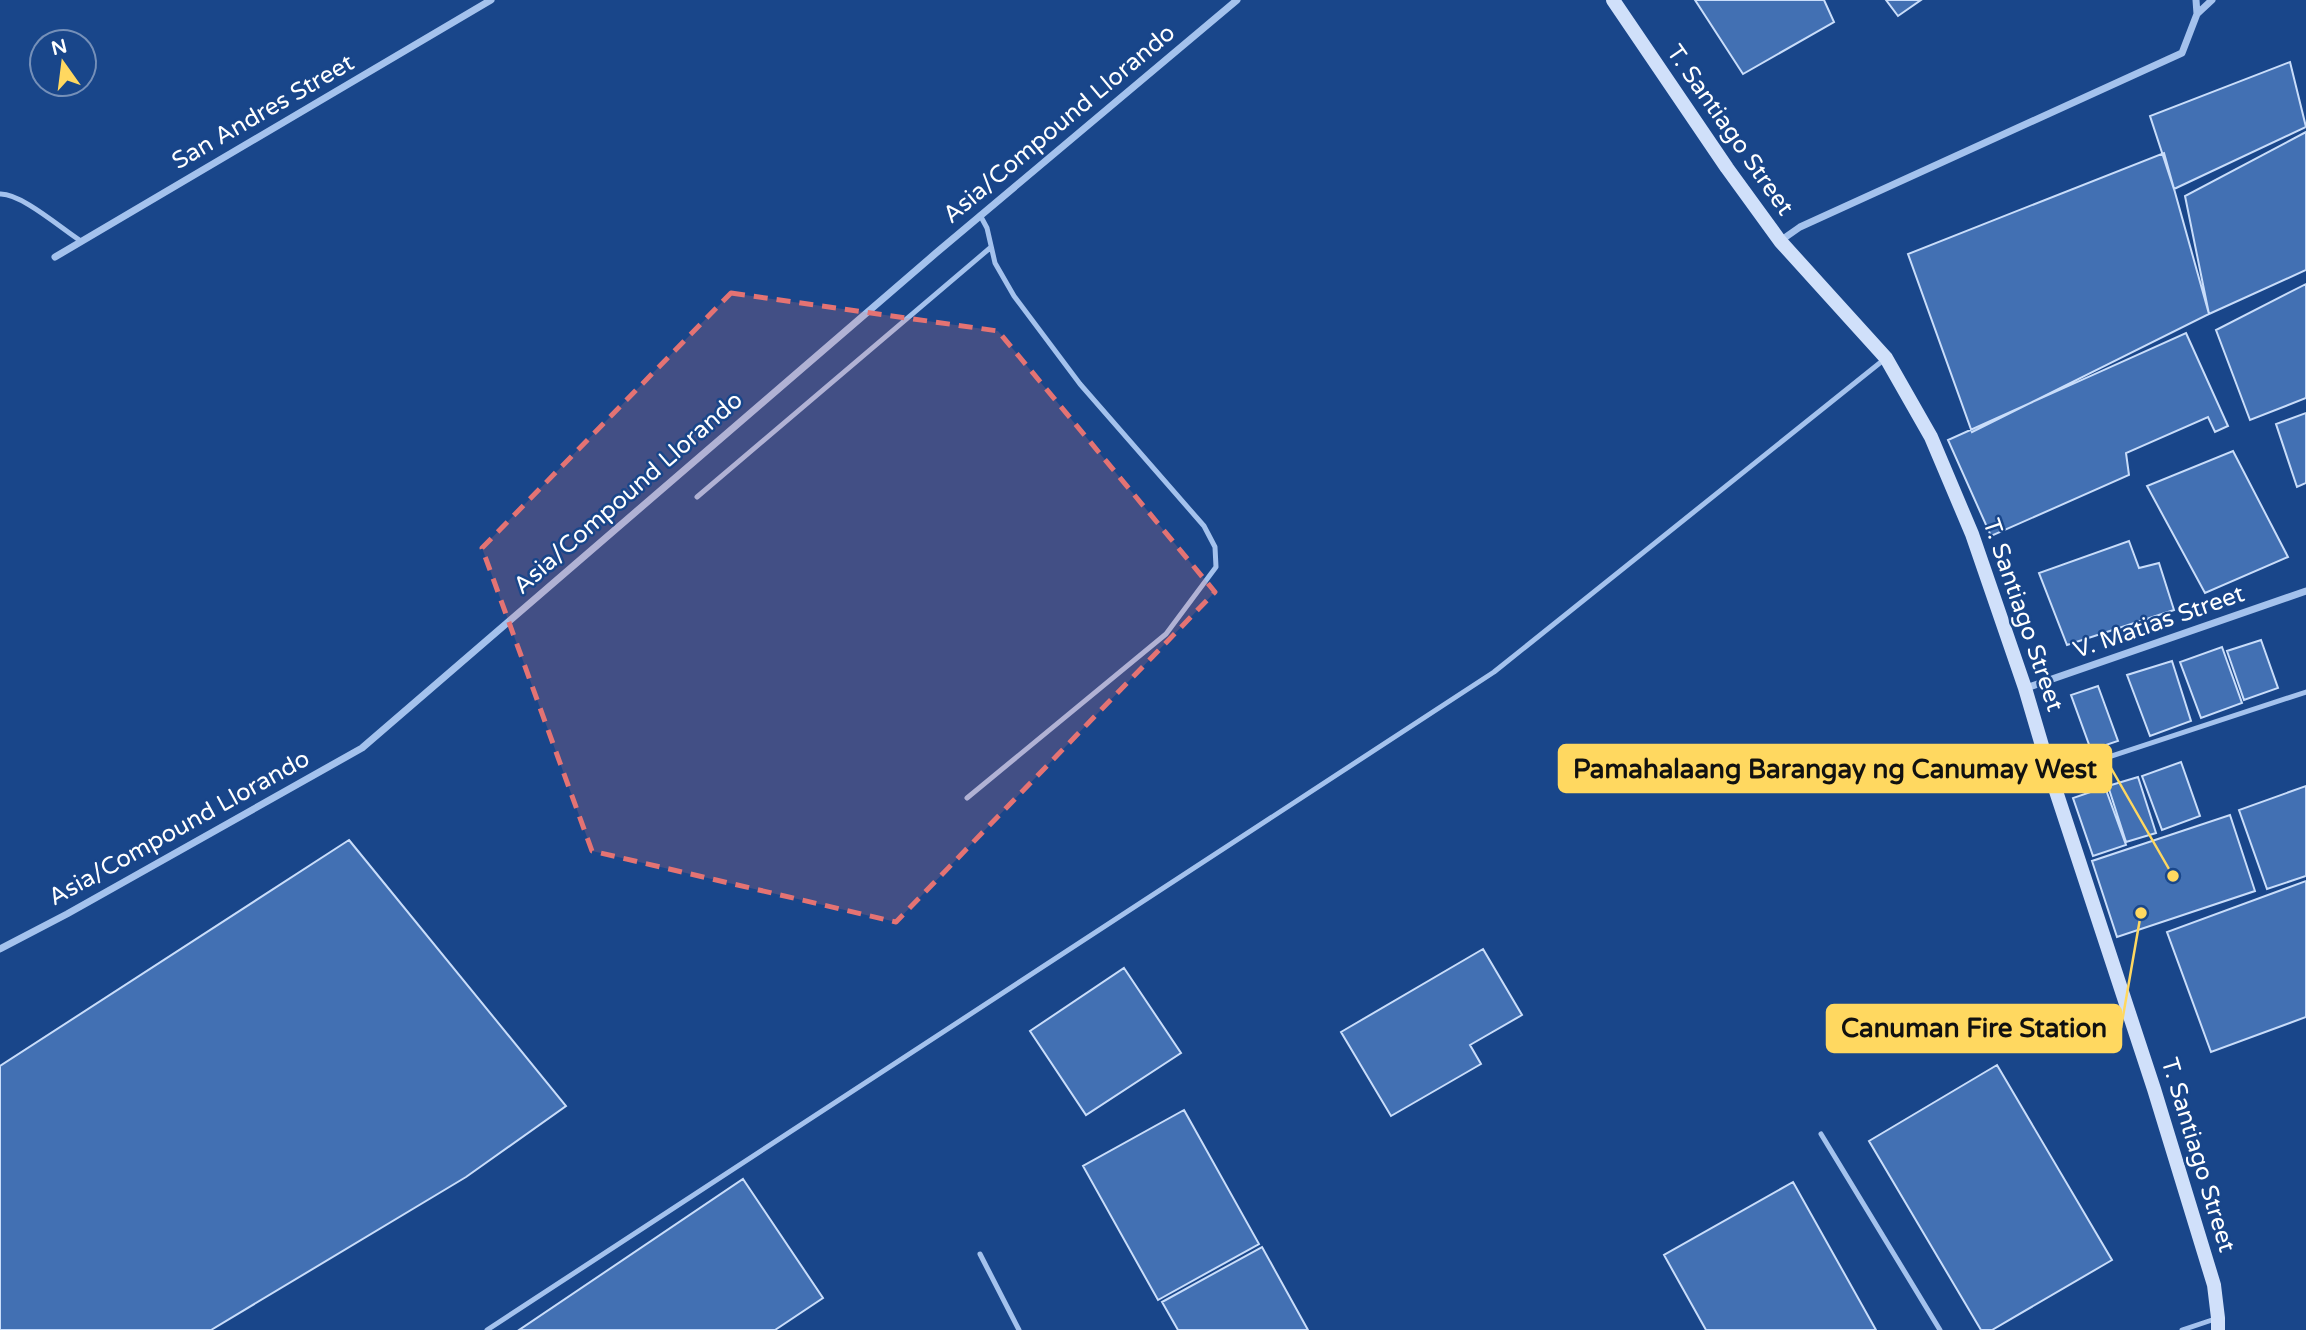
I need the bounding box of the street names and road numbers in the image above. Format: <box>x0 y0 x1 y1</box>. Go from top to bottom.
street label: Asia/Compound Llorando <box>937 18 1181 230</box>
street label: T. Santiago Street <box>1660 39 1800 221</box>
street label: San Andres Street <box>167 48 359 176</box>
street label: Asia/Compound Llorando <box>507 386 749 600</box>
street label: T. Santiago Street <box>1976 515 2070 715</box>
street label: V. Matias Street <box>2070 579 2248 665</box>
street label: Asia/Compound Llorando <box>43 744 315 912</box>
street label: T. Santiago Street <box>2155 1054 2241 1256</box>

